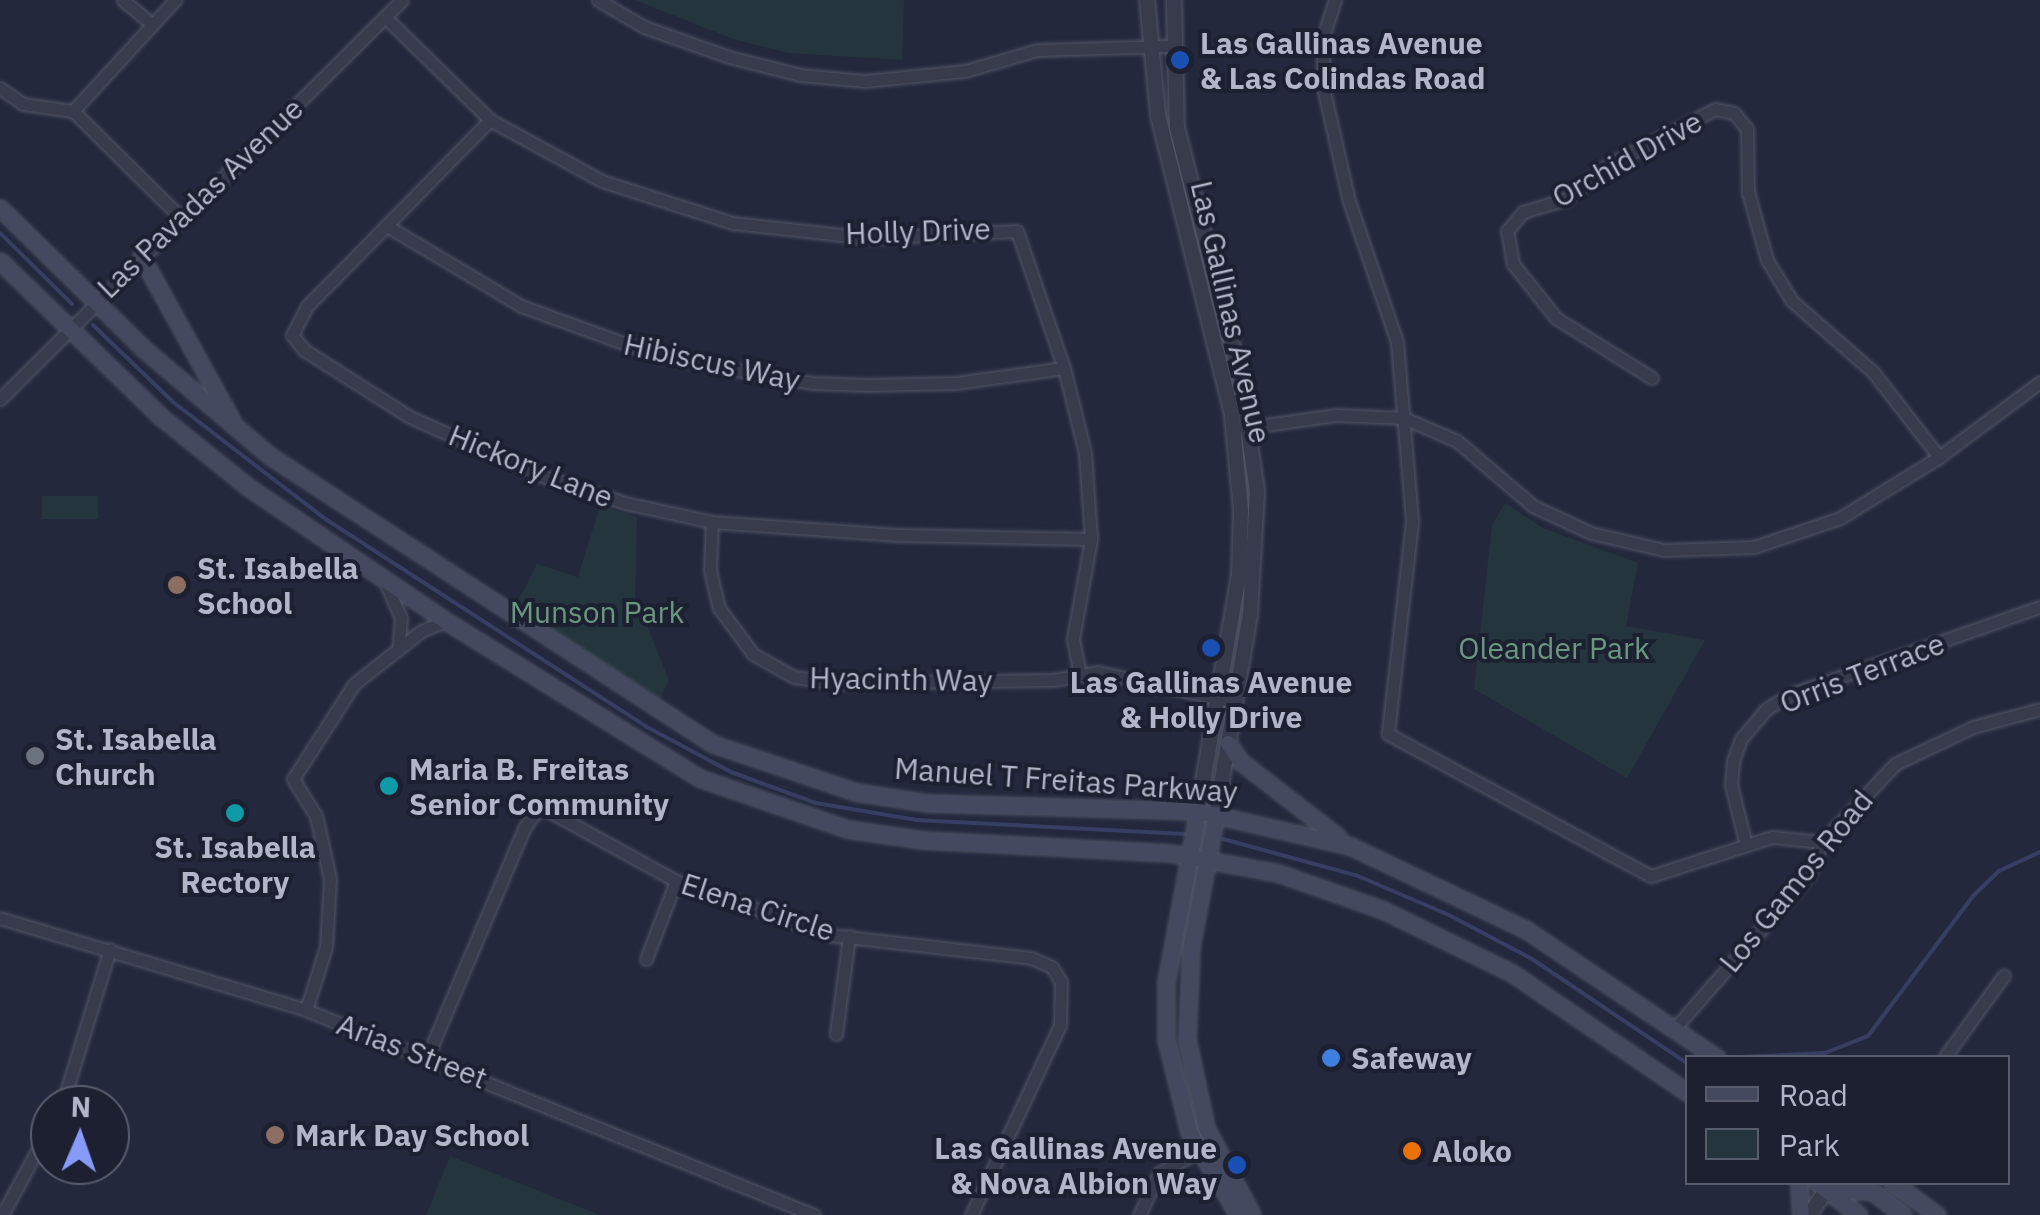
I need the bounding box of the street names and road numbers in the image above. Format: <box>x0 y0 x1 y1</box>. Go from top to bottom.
street label: Las Pavadas Avenue <box>90 91 310 305</box>
street label: Orchid Drive <box>1546 103 1708 215</box>
street label: Las Gallinas Avenue <box>1183 177 1279 447</box>
street label: Holly Drive <box>845 210 991 252</box>
street label: Hibiscus Way <box>621 326 803 398</box>
street label: Hickory Lane <box>444 417 618 515</box>
street label: Orris Terrace <box>1775 625 1949 721</box>
street label: Hyacinth Way <box>809 659 993 699</box>
street label: Manuel T Freitas Parkway <box>893 750 1239 810</box>
street label: Los Gamos Road <box>1712 783 1880 979</box>
street label: Elena Circle <box>677 865 839 949</box>
street label: Arias Street <box>332 1006 492 1096</box>

